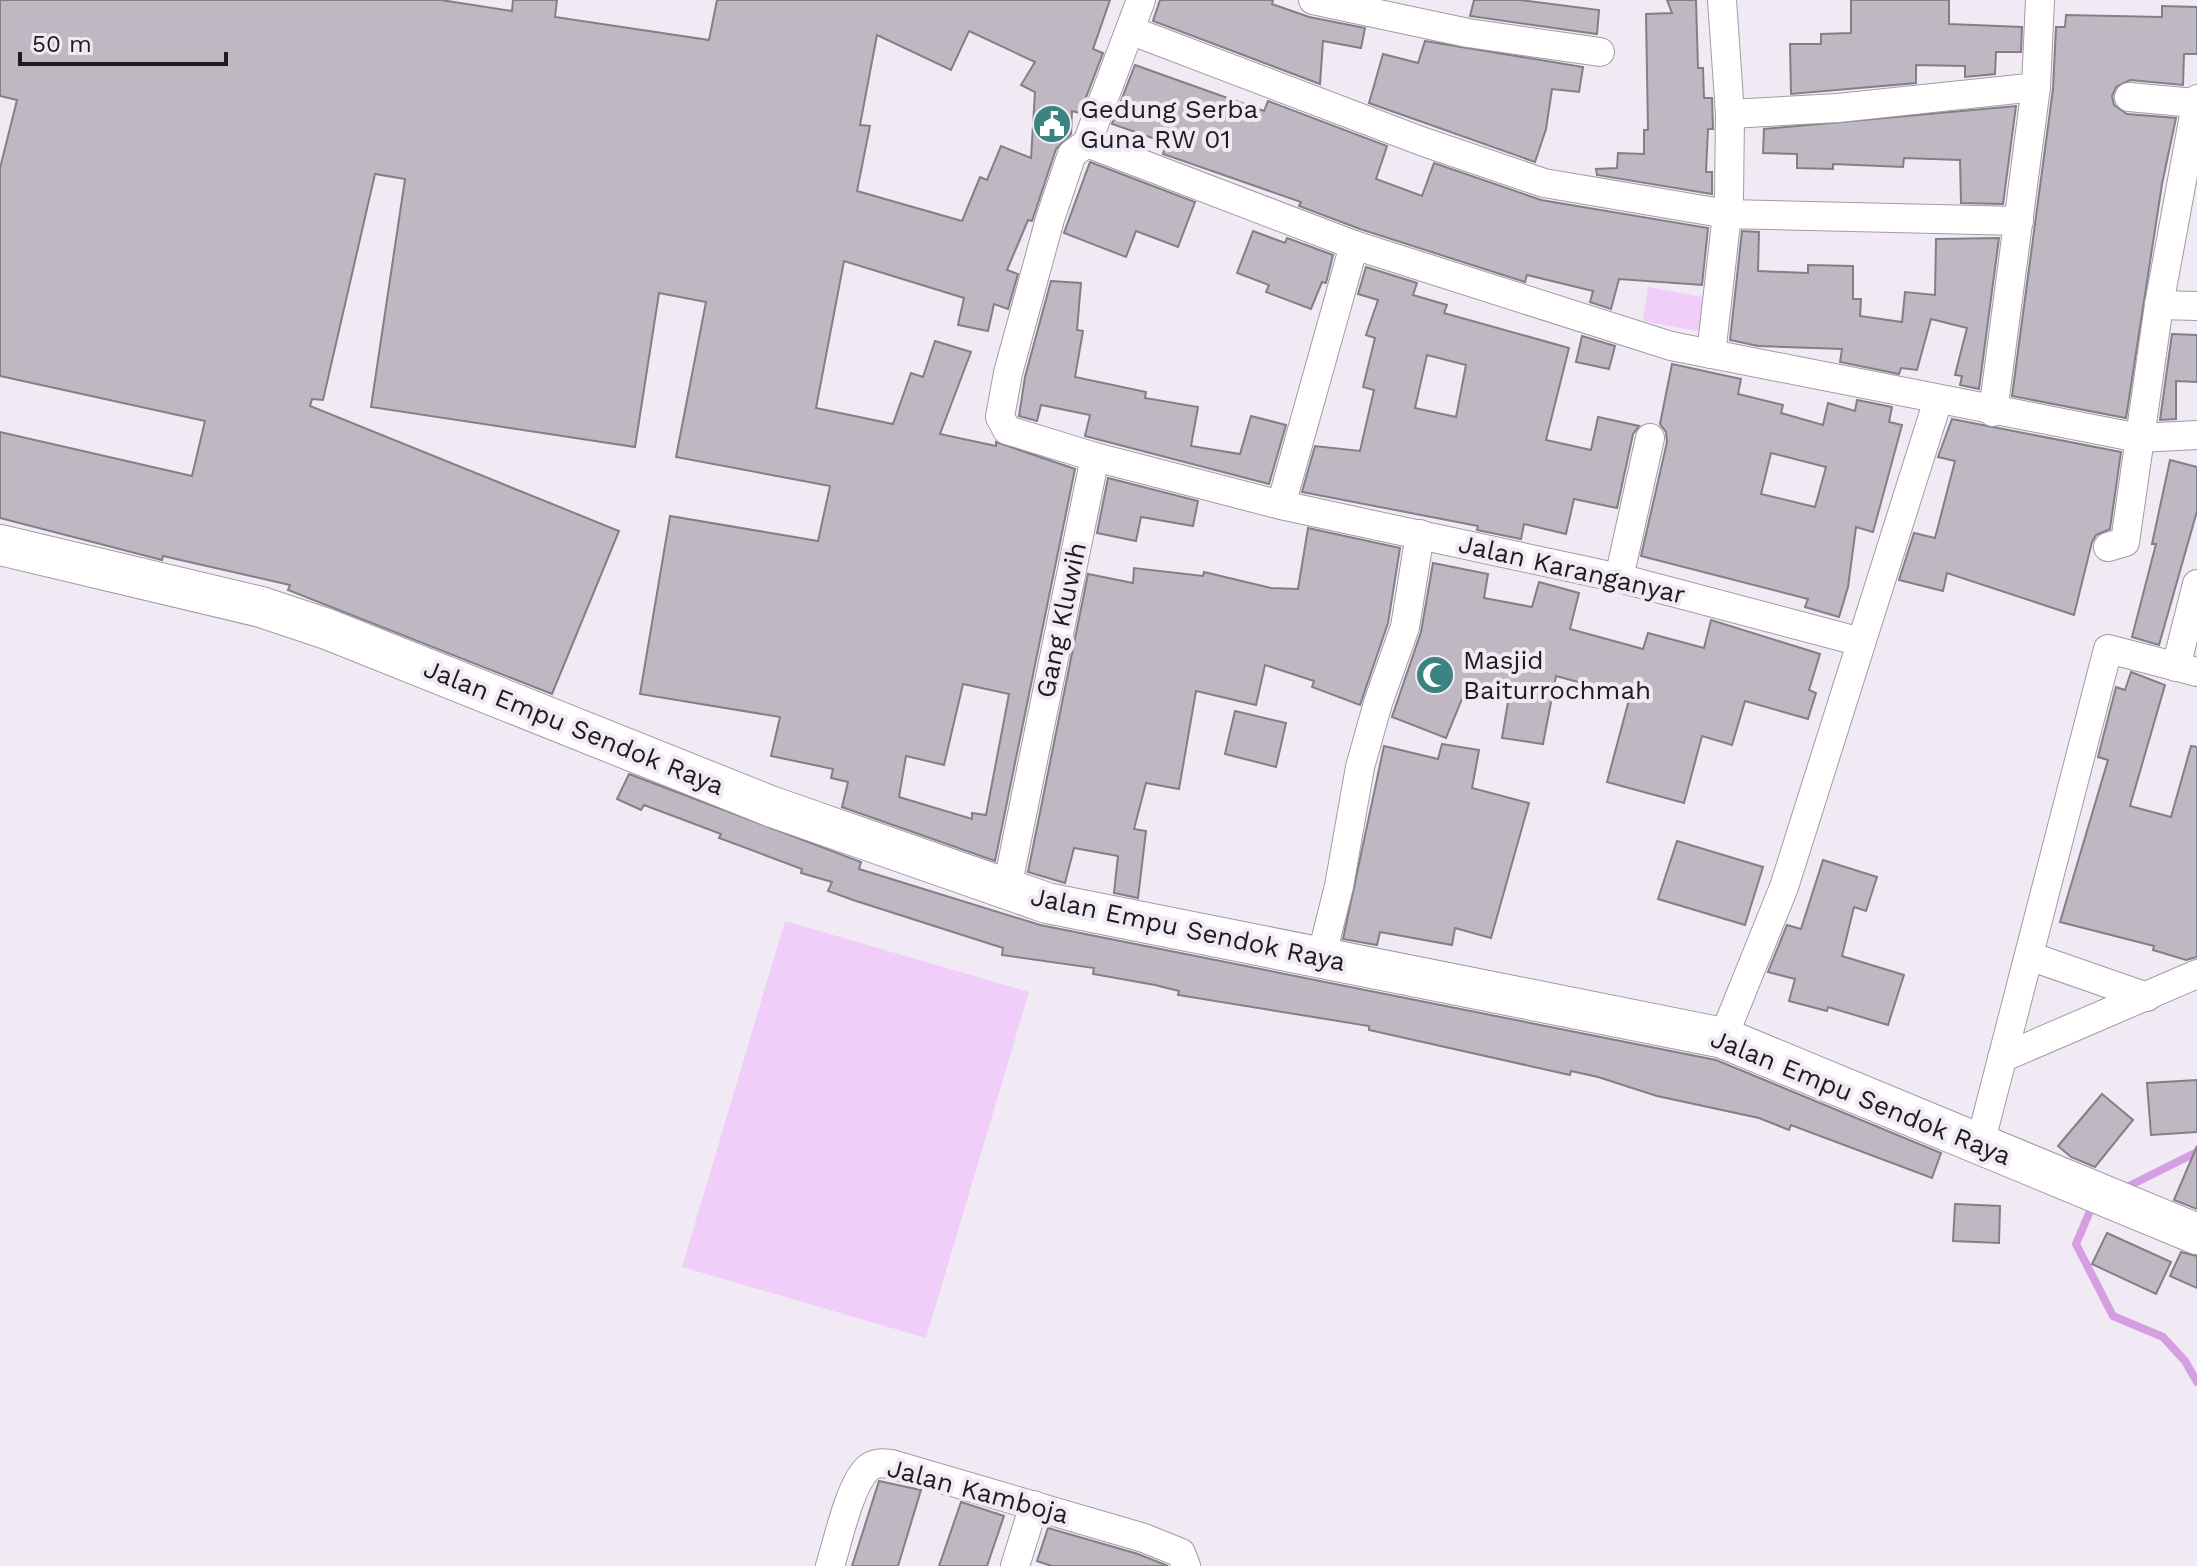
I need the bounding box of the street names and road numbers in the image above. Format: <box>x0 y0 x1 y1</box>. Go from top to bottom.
street label: Jalan Karanganyar <box>1456 528 1688 610</box>
street label: Gang Kluwih <box>1030 540 1092 700</box>
street label: Jalan Empu Sendok Raya <box>420 653 729 801</box>
street label: Jalan Empu Sendok Raya <box>1028 881 1348 977</box>
street label: Jalan Empu Sendok Raya <box>1707 1023 2016 1171</box>
street label: Jalan Kamboja <box>884 1452 1072 1530</box>

